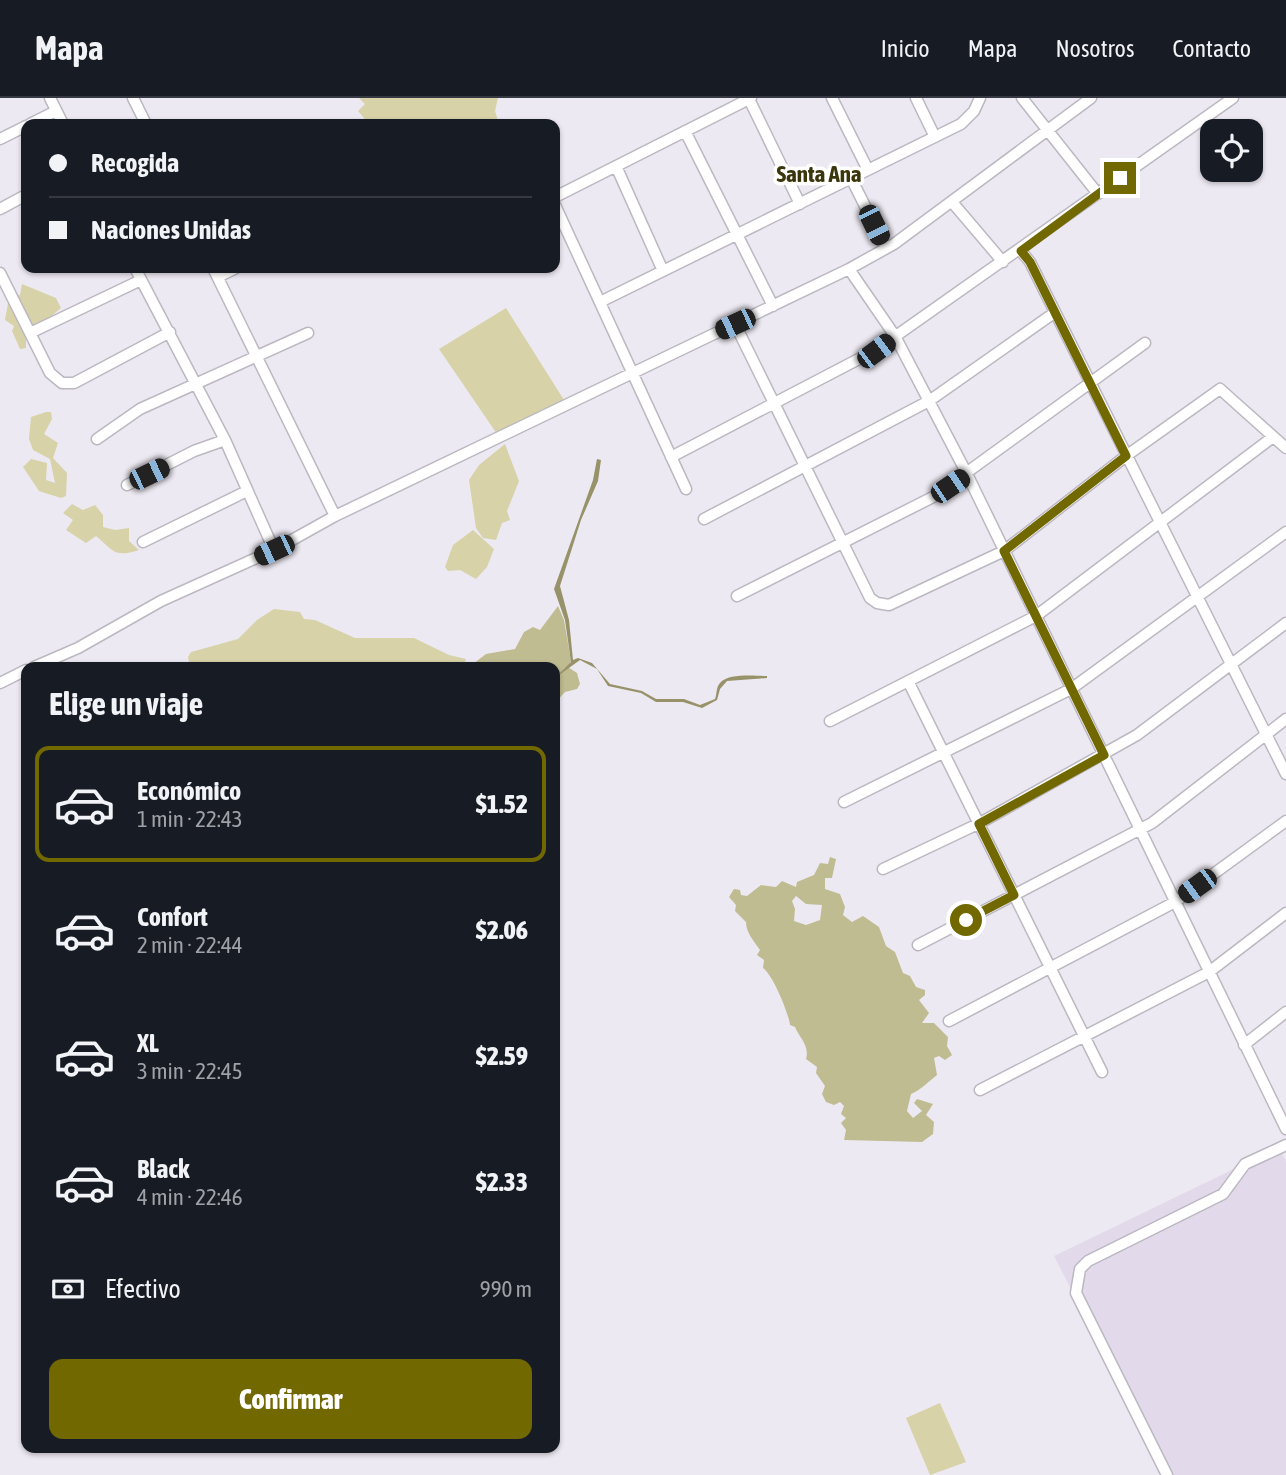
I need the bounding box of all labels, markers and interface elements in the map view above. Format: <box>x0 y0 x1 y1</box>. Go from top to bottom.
text: Mapa <box>35 29 103 67</box>
text: Inicio <box>881 35 930 62</box>
text: Mapa <box>968 35 1017 62</box>
text: Nosotros <box>1055 35 1134 62</box>
text: Contacto <box>1172 35 1251 62</box>
map controls <box>1200 119 1263 182</box>
button: locate <box>1200 119 1263 182</box>
text: Recogida <box>91 148 179 178</box>
district label: Santa Ana <box>776 161 862 187</box>
route end <box>1104 162 1136 194</box>
car <box>856 202 893 248</box>
text: Naciones Unidas <box>91 215 251 245</box>
car <box>712 306 759 342</box>
car <box>853 330 900 372</box>
car <box>126 455 173 493</box>
car <box>927 466 974 506</box>
car <box>251 532 298 568</box>
text: Elige un viaje <box>49 685 203 722</box>
icon: car <box>53 773 116 836</box>
text: Económico <box>137 776 241 806</box>
text: $1.52 <box>476 789 528 819</box>
text: 1 min · 22:43 <box>137 806 243 832</box>
car <box>1174 865 1221 907</box>
icon: car <box>53 899 116 962</box>
text: Confort <box>137 902 208 932</box>
route start <box>950 904 982 936</box>
text: $2.06 <box>476 915 528 945</box>
text: 2 min · 22:44 <box>137 932 243 958</box>
icon: car <box>53 1025 116 1088</box>
text: XL <box>137 1028 159 1058</box>
text: $2.59 <box>476 1041 528 1071</box>
text: 3 min · 22:45 <box>137 1058 243 1084</box>
icon: car <box>53 1151 116 1214</box>
text: Black <box>137 1154 189 1184</box>
text: $2.33 <box>476 1167 528 1197</box>
text: 4 min · 22:46 <box>137 1184 243 1210</box>
icon: cash <box>49 1270 87 1308</box>
text: Efectivo <box>105 1274 181 1304</box>
text: 990 m <box>480 1276 532 1302</box>
button: Confirmar <box>49 1359 532 1439</box>

